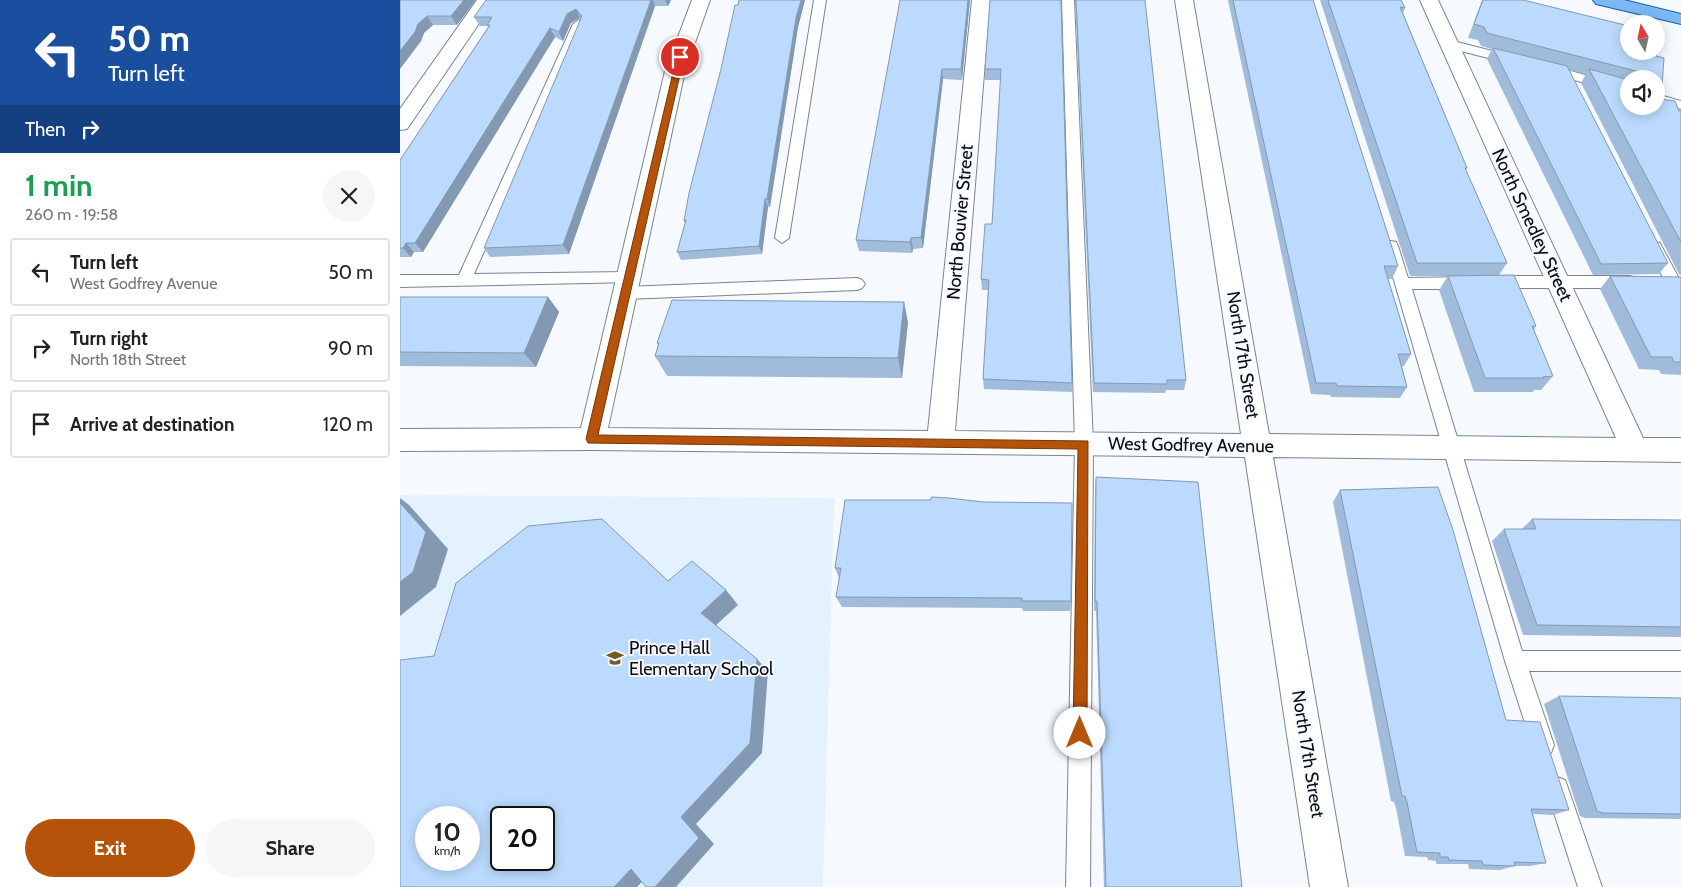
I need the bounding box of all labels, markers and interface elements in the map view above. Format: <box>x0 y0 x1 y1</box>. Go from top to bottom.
north arrow <box>1620 15 1665 60</box>
map controls <box>1620 15 1665 115</box>
text: 50 m <box>108 17 190 60</box>
icon: left <box>25 20 90 85</box>
pin <box>659 36 701 78</box>
icon: arrive <box>666 43 694 71</box>
text: Turn left <box>108 60 185 87</box>
button: sound <box>1620 70 1665 115</box>
icon: right <box>76 115 104 143</box>
text: Then <box>25 118 66 141</box>
street label: North Bouvier Street <box>942 143 978 301</box>
street label: North Smedley Street <box>1487 145 1577 305</box>
text: 1 min <box>25 167 93 204</box>
button: close <box>323 170 375 222</box>
text: 260 m · 19:58 <box>25 205 118 224</box>
text: Turn left <box>70 251 138 274</box>
icon: left <box>27 258 55 286</box>
text: 50 m <box>329 261 373 284</box>
text: West Godfrey Avenue <box>70 274 217 293</box>
street label: North 17th Street <box>1222 290 1264 420</box>
text: Turn right <box>70 327 148 350</box>
icon: right <box>27 334 55 362</box>
text: 90 m <box>328 337 373 360</box>
text: North 18th Street <box>70 350 186 369</box>
icon: arrive <box>27 410 55 438</box>
text: Arrive at destination <box>70 413 234 436</box>
text: 120 m <box>323 413 373 436</box>
street label: West Godfrey Avenue <box>1108 433 1274 457</box>
place label: Prince Hall Elementary School <box>629 637 774 680</box>
school or university icon: Prince Hall Elementary School <box>605 648 625 668</box>
street label: North 17th Street <box>1287 689 1329 819</box>
position arrow <box>1053 706 1105 758</box>
speed limit sign: 20 <box>490 806 555 871</box>
text: 10 <box>434 817 461 847</box>
button: Exit <box>25 819 195 877</box>
button: Share <box>205 819 375 877</box>
text: km/h <box>434 843 461 858</box>

